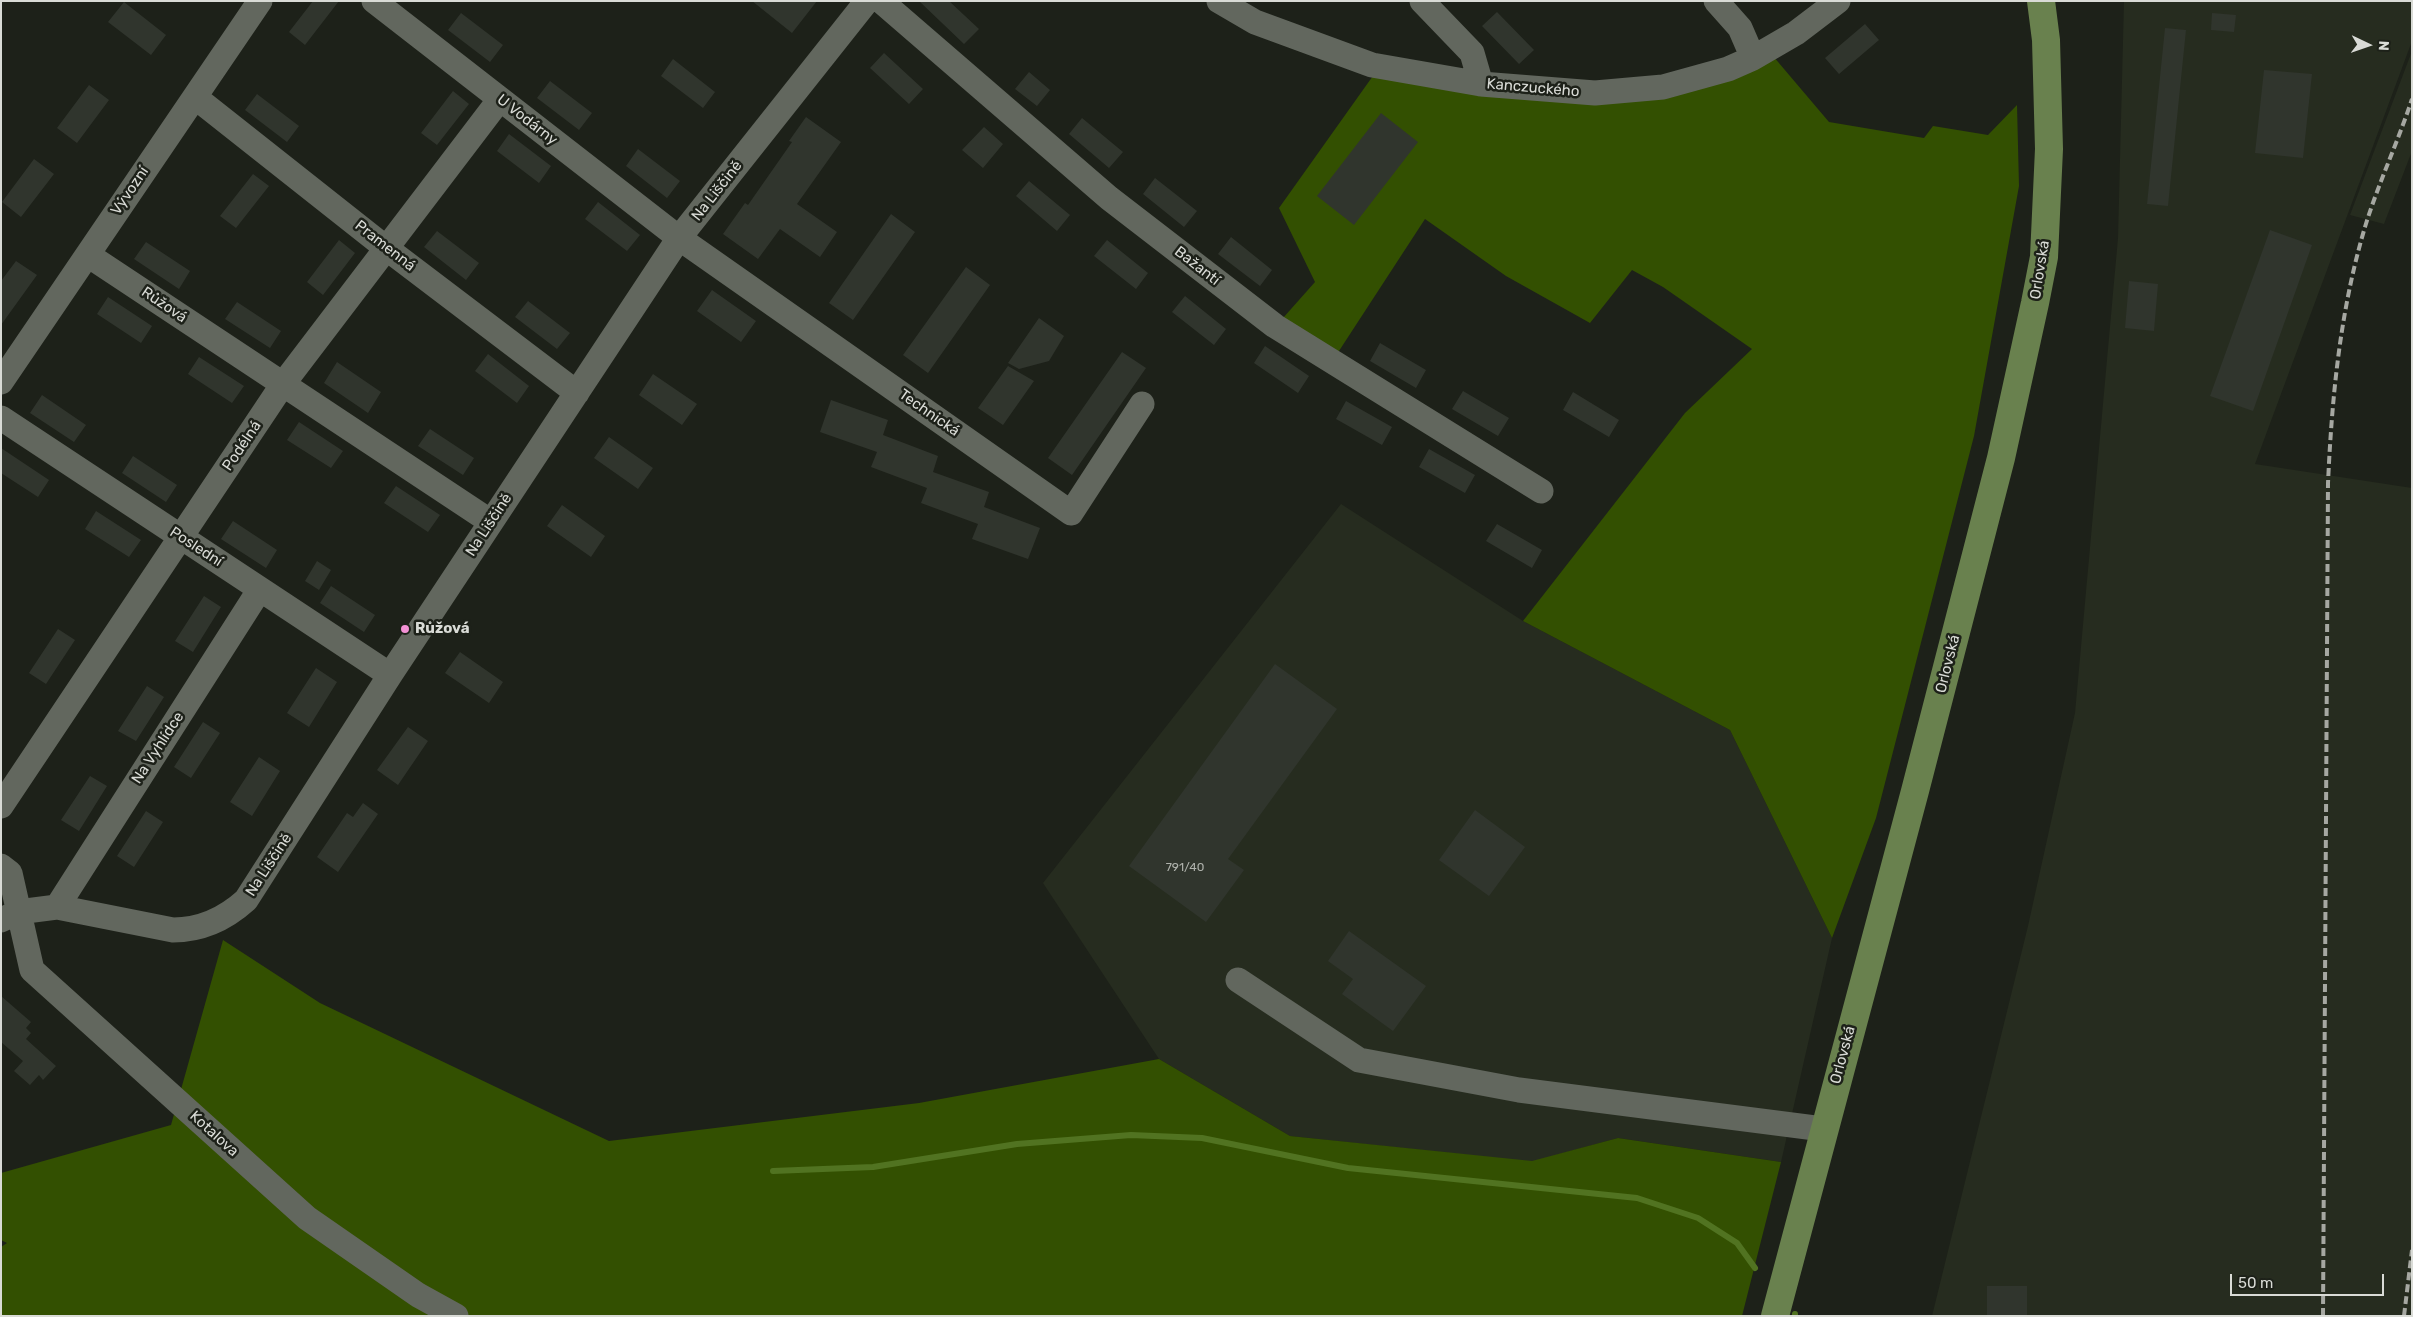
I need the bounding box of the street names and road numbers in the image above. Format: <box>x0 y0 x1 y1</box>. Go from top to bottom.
street label: Kanczuckého <box>1486 75 1580 101</box>
street label: U Vodárny <box>493 91 561 149</box>
street label: Na Liščině <box>688 157 746 225</box>
street label: Vývozní <box>107 163 153 219</box>
street label: Pramenná <box>351 217 419 275</box>
street label: Orlovská <box>2026 239 2054 301</box>
street label: Bažantí <box>1171 243 1223 289</box>
street label: Růžová <box>138 283 190 327</box>
street label: Technická <box>895 386 963 440</box>
street label: Podélná <box>219 418 265 474</box>
street label: Na Liščině <box>462 490 516 560</box>
street label: Poslední <box>166 523 226 571</box>
street label: Orlovská <box>1932 633 1964 695</box>
street label: Na Vyhlídce <box>128 709 188 787</box>
street label: Na Liščině <box>242 830 296 900</box>
street label: Orlovská <box>1827 1024 1859 1086</box>
street label: Kotalova <box>186 1107 242 1161</box>

